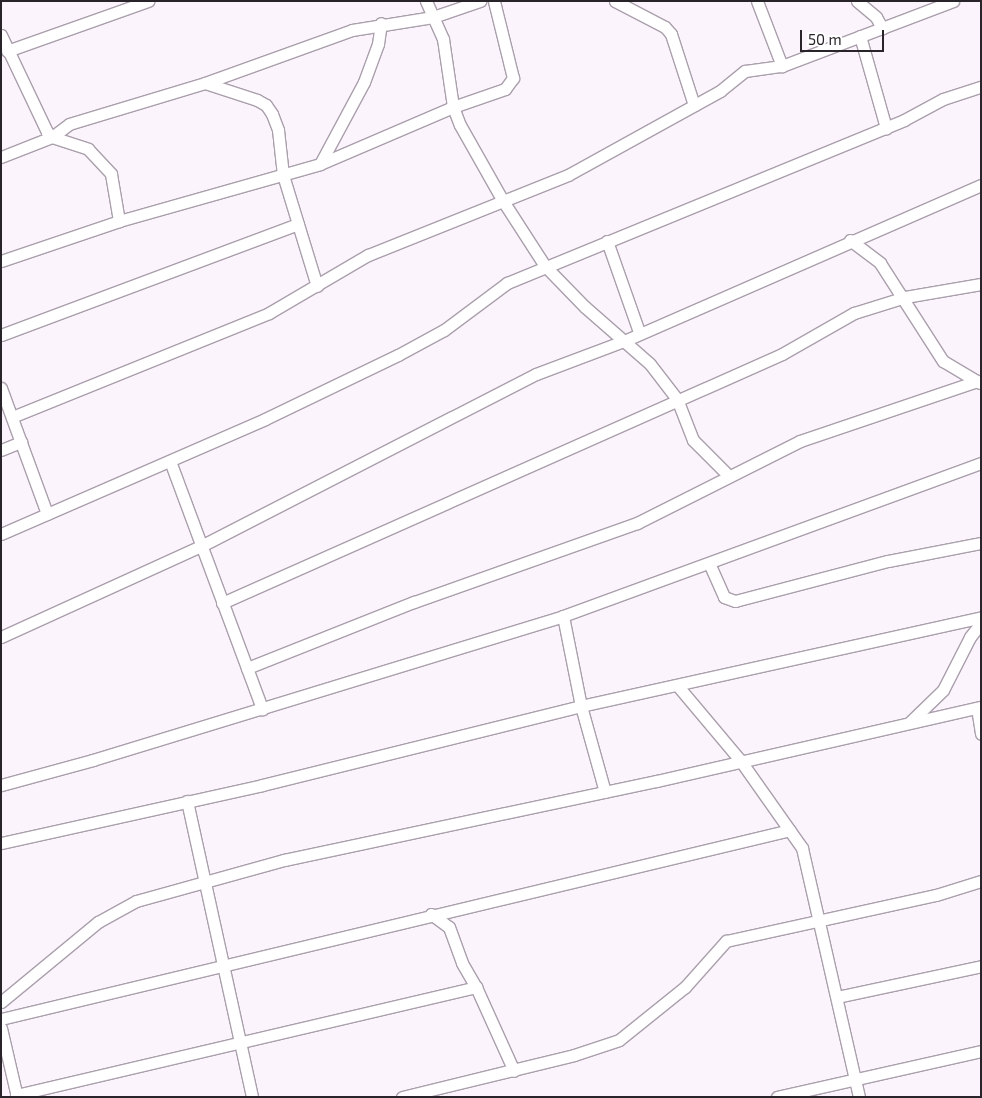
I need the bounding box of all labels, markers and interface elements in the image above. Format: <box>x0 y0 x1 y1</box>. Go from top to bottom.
scale bar <box>802 20 886 52</box>
text: 50 m <box>808 30 842 48</box>

